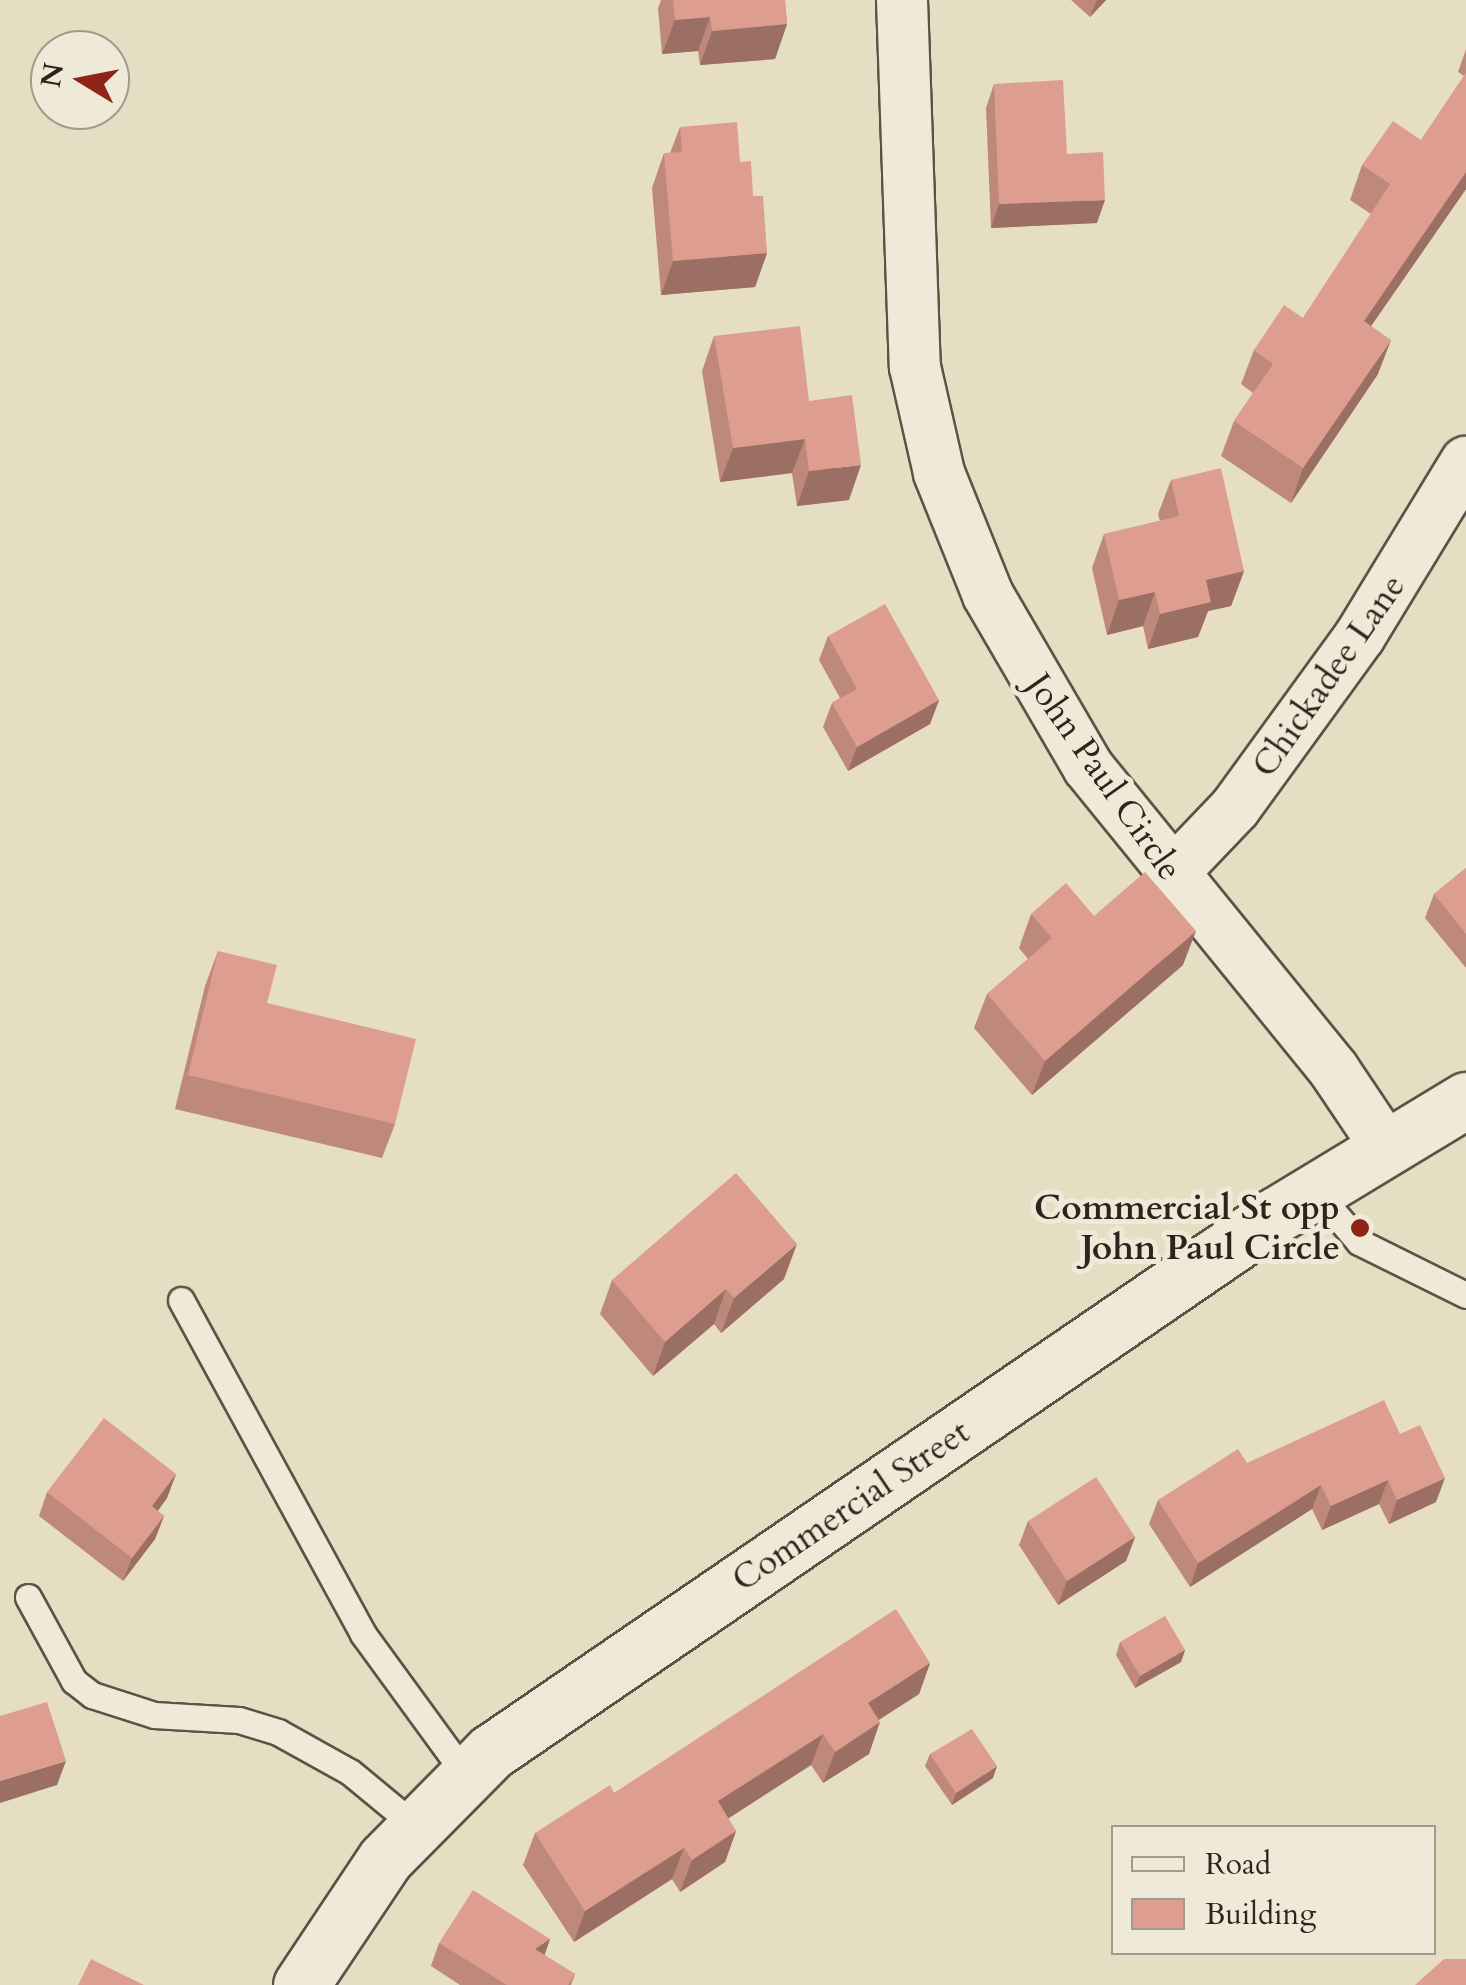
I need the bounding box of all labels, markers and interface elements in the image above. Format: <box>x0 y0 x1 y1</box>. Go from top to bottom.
north arrow <box>30 30 130 130</box>
text: N <box>32 60 73 90</box>
street label: Chickadee Lane <box>1244 567 1414 785</box>
street label: John Paul Circle <box>1017 666 1191 888</box>
place label: Commercial St opp John Paul Circle <box>1034 1187 1340 1269</box>
marker: Commercial St opp John Paul Circle <box>1349 1217 1371 1239</box>
street label: Commercial Street <box>724 1411 978 1601</box>
legend <box>1111 1825 1436 1955</box>
text: Road <box>1205 1844 1271 1885</box>
text: Building <box>1205 1894 1316 1935</box>

